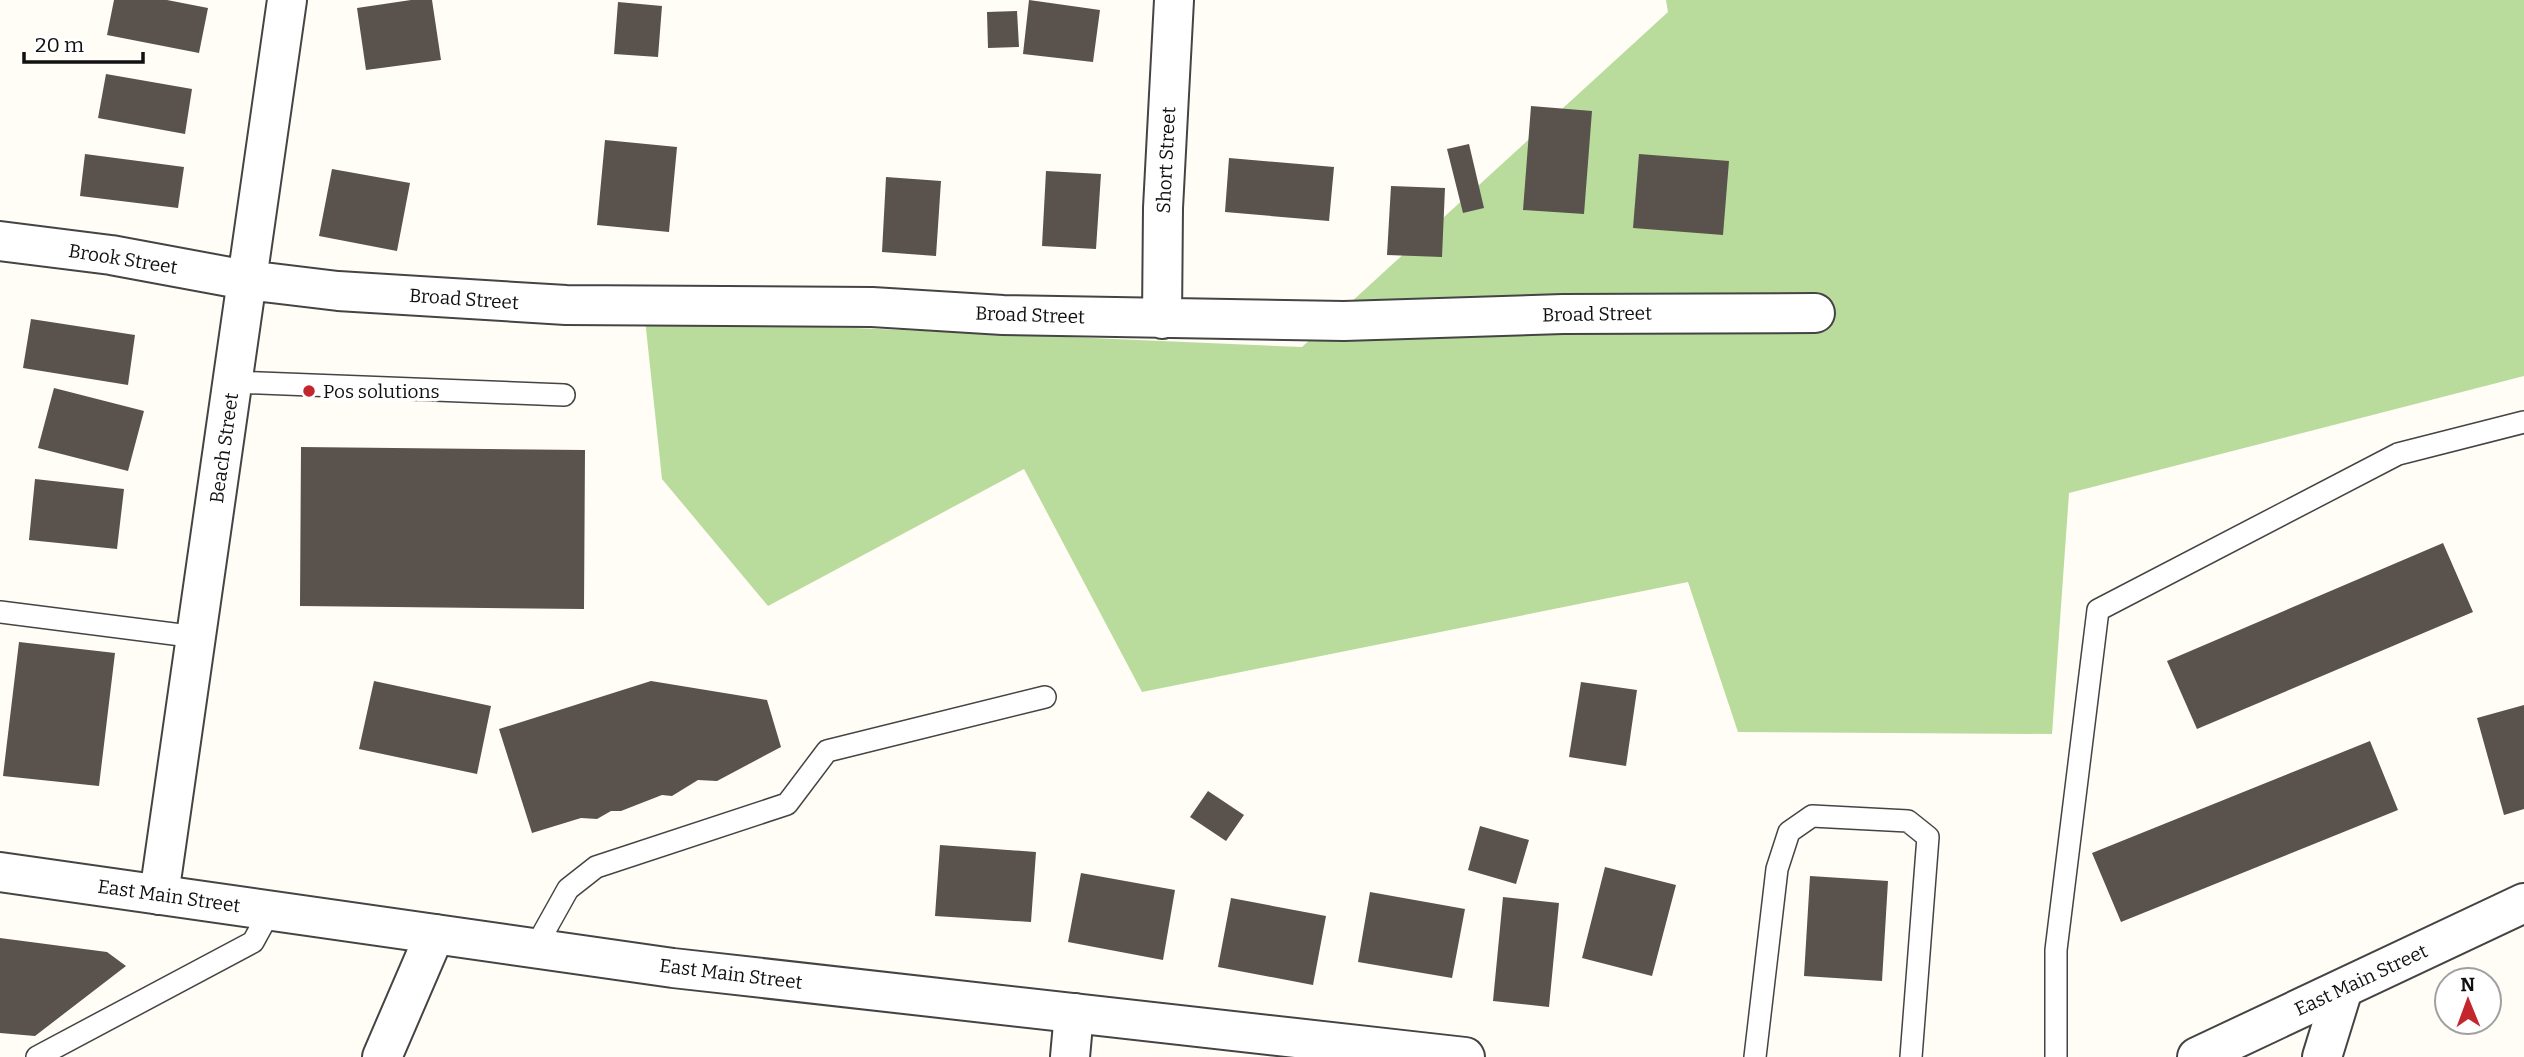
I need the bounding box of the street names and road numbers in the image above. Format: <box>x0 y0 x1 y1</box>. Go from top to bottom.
street label: Short Street <box>1152 106 1180 214</box>
street label: Brook Street <box>67 239 179 279</box>
street label: Broad Street <box>408 284 520 314</box>
street label: Broad Street <box>975 302 1085 328</box>
street label: Broad Street <box>1542 302 1652 326</box>
street label: Beach Street <box>205 391 243 505</box>
street label: East Main Street <box>96 875 242 917</box>
street label: East Main Street <box>2291 939 2431 1021</box>
street label: East Main Street <box>658 954 804 994</box>

